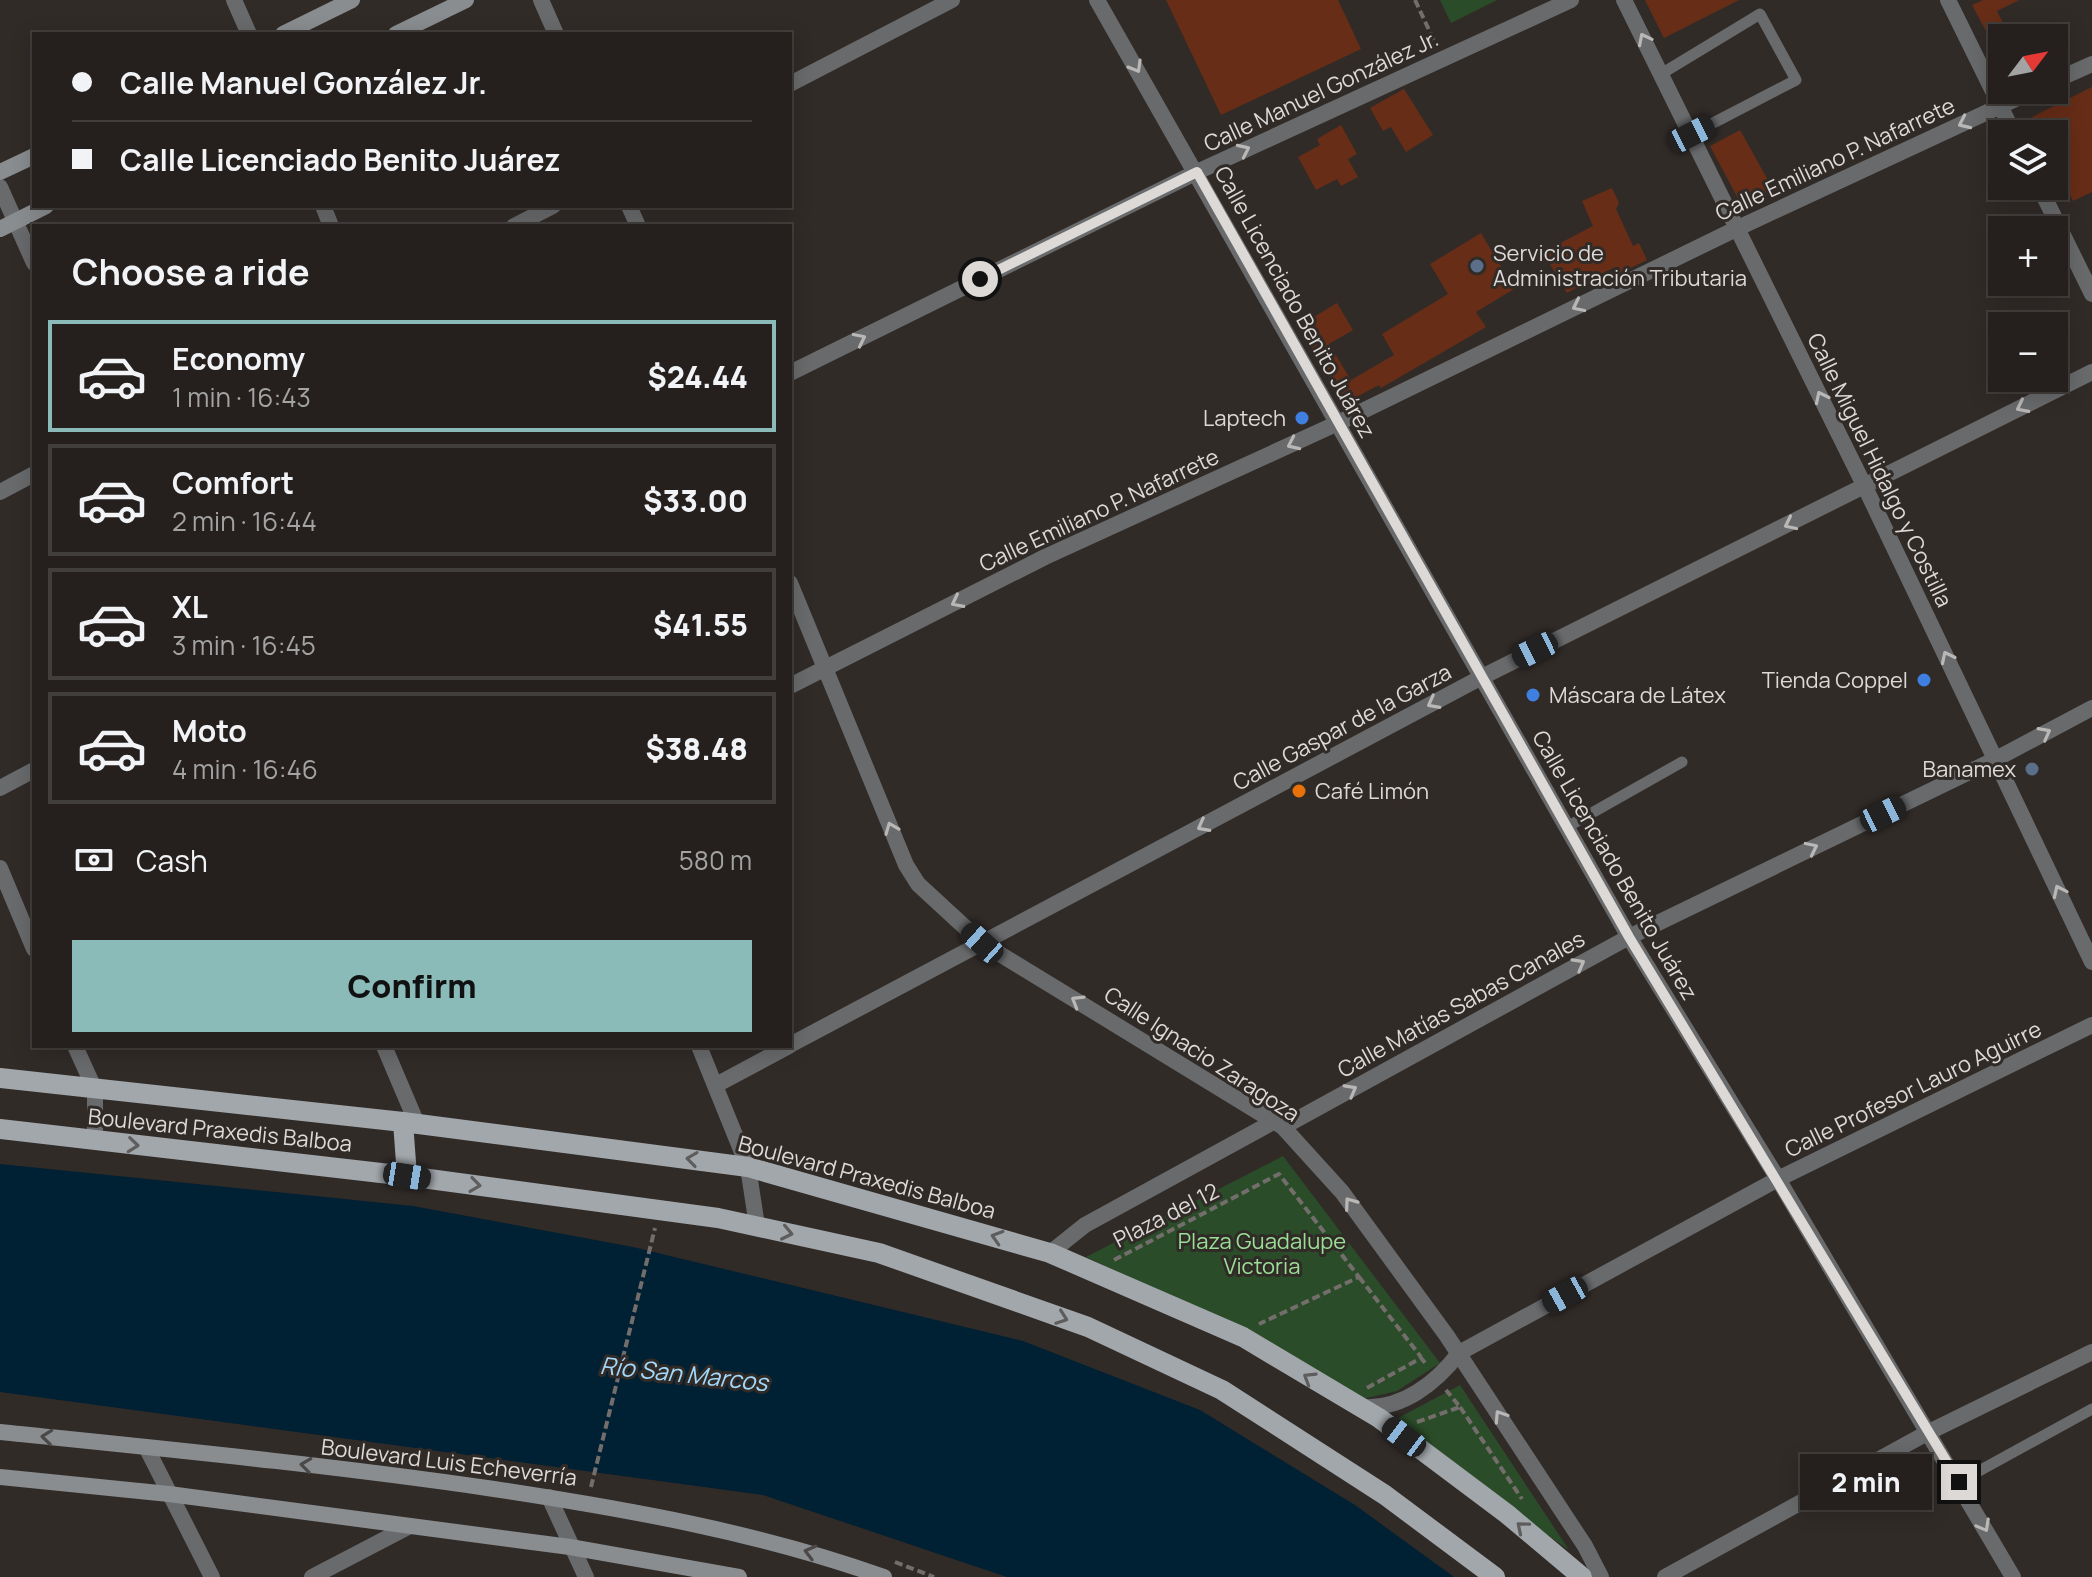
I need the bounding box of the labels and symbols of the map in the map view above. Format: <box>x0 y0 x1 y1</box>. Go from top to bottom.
street label: Calle Manuel González Jr. <box>1199 23 1443 159</box>
north arrow <box>1988 24 2068 104</box>
one-way arrow <box>1638 32 1654 47</box>
one-way arrow <box>1126 58 1142 73</box>
street label: Calle Emiliano P. Nafarrete <box>1710 90 1960 228</box>
car <box>1665 112 1719 156</box>
one-way arrow <box>1958 113 1973 129</box>
one-way arrow <box>1236 144 1251 160</box>
street label: Calle Licenciado Benito Juárez <box>1208 161 1382 443</box>
place label: Servicio de Administración Tributaria <box>1493 238 1747 293</box>
marker: Servicio de Administración Tributaria <box>1468 257 1486 275</box>
route start <box>962 261 998 297</box>
one-way arrow <box>1571 296 1586 312</box>
street label: Calle Miguel Hidalgo y Costilla <box>1800 328 1960 612</box>
one-way arrow <box>851 333 866 348</box>
one-way arrow <box>1815 391 1831 406</box>
one-way arrow <box>2016 397 2031 413</box>
place label: Laptech <box>1203 403 1286 433</box>
marker: Laptech <box>1293 409 1311 427</box>
one-way arrow <box>1287 434 1302 450</box>
street label: Calle Emiliano P. Nafarrete <box>974 441 1224 579</box>
one-way arrow <box>1784 514 1799 530</box>
one-way arrow <box>950 592 965 608</box>
car <box>1508 629 1562 671</box>
one-way arrow <box>1941 650 1956 665</box>
street label: Calle Gaspar de la Garza <box>1228 657 1456 797</box>
place label: Tienda Coppel <box>1762 665 1908 695</box>
marker: Tienda Coppel <box>1915 671 1933 689</box>
place label: Máscara de Látex <box>1549 680 1726 710</box>
marker: Máscara de Látex <box>1524 686 1542 704</box>
one-way arrow <box>1427 693 1441 709</box>
street label: Calle Licenciado Benito Juárez <box>1525 725 1705 1005</box>
one-way arrow <box>2037 728 2051 743</box>
place label: Banamex <box>1922 754 2016 784</box>
marker: Banamex <box>2023 760 2041 778</box>
place label: Café Limón <box>1315 776 1429 806</box>
marker: Café Limón <box>1290 782 1308 800</box>
car <box>1856 793 1910 835</box>
one-way arrow <box>1197 816 1212 831</box>
one-way arrow <box>884 822 901 836</box>
one-way arrow <box>1804 842 1818 858</box>
one-way arrow <box>2053 885 2069 900</box>
car <box>956 918 1008 968</box>
street label: Calle Matías Sabas Canales <box>1332 923 1590 1085</box>
one-way arrow <box>1571 959 1585 974</box>
street label: Calle Ignacio Zaragoza <box>1098 979 1306 1129</box>
one-way arrow <box>1071 995 1086 1011</box>
street label: Calle Profesor Lauro Aguirre <box>1780 1014 2046 1164</box>
one-way arrow <box>1343 1084 1358 1099</box>
street label: Boulevard Praxedis Balboa <box>87 1101 353 1159</box>
street label: Boulevard Praxedis Balboa <box>735 1128 999 1226</box>
one-way arrow <box>127 1136 140 1153</box>
one-way arrow <box>685 1151 698 1168</box>
car <box>381 1160 433 1192</box>
street label: Plaza del 12 <box>1108 1176 1224 1254</box>
one-way arrow <box>469 1177 482 1194</box>
one-way arrow <box>1346 1198 1360 1212</box>
one-way arrow <box>780 1224 793 1241</box>
park label: Plaza Guadalupe Victoria <box>1178 1226 1346 1281</box>
one-way arrow <box>991 1230 1005 1246</box>
car <box>1538 1273 1592 1317</box>
one-way arrow <box>1054 1308 1068 1324</box>
water label: Río San Marcos <box>599 1348 772 1398</box>
one-way arrow <box>1304 1373 1318 1388</box>
one-way arrow <box>1495 1410 1510 1425</box>
car <box>1378 1413 1430 1461</box>
one-way arrow <box>40 1429 53 1446</box>
street label: Boulevard Luis Echeverría <box>319 1431 579 1493</box>
callout: 2 min <box>1799 1454 1931 1510</box>
one-way arrow <box>299 1457 312 1474</box>
route end <box>1941 1464 1977 1500</box>
one-way arrow <box>1974 1518 1990 1532</box>
one-way arrow <box>1517 1522 1532 1537</box>
one-way arrow <box>803 1545 817 1561</box>

